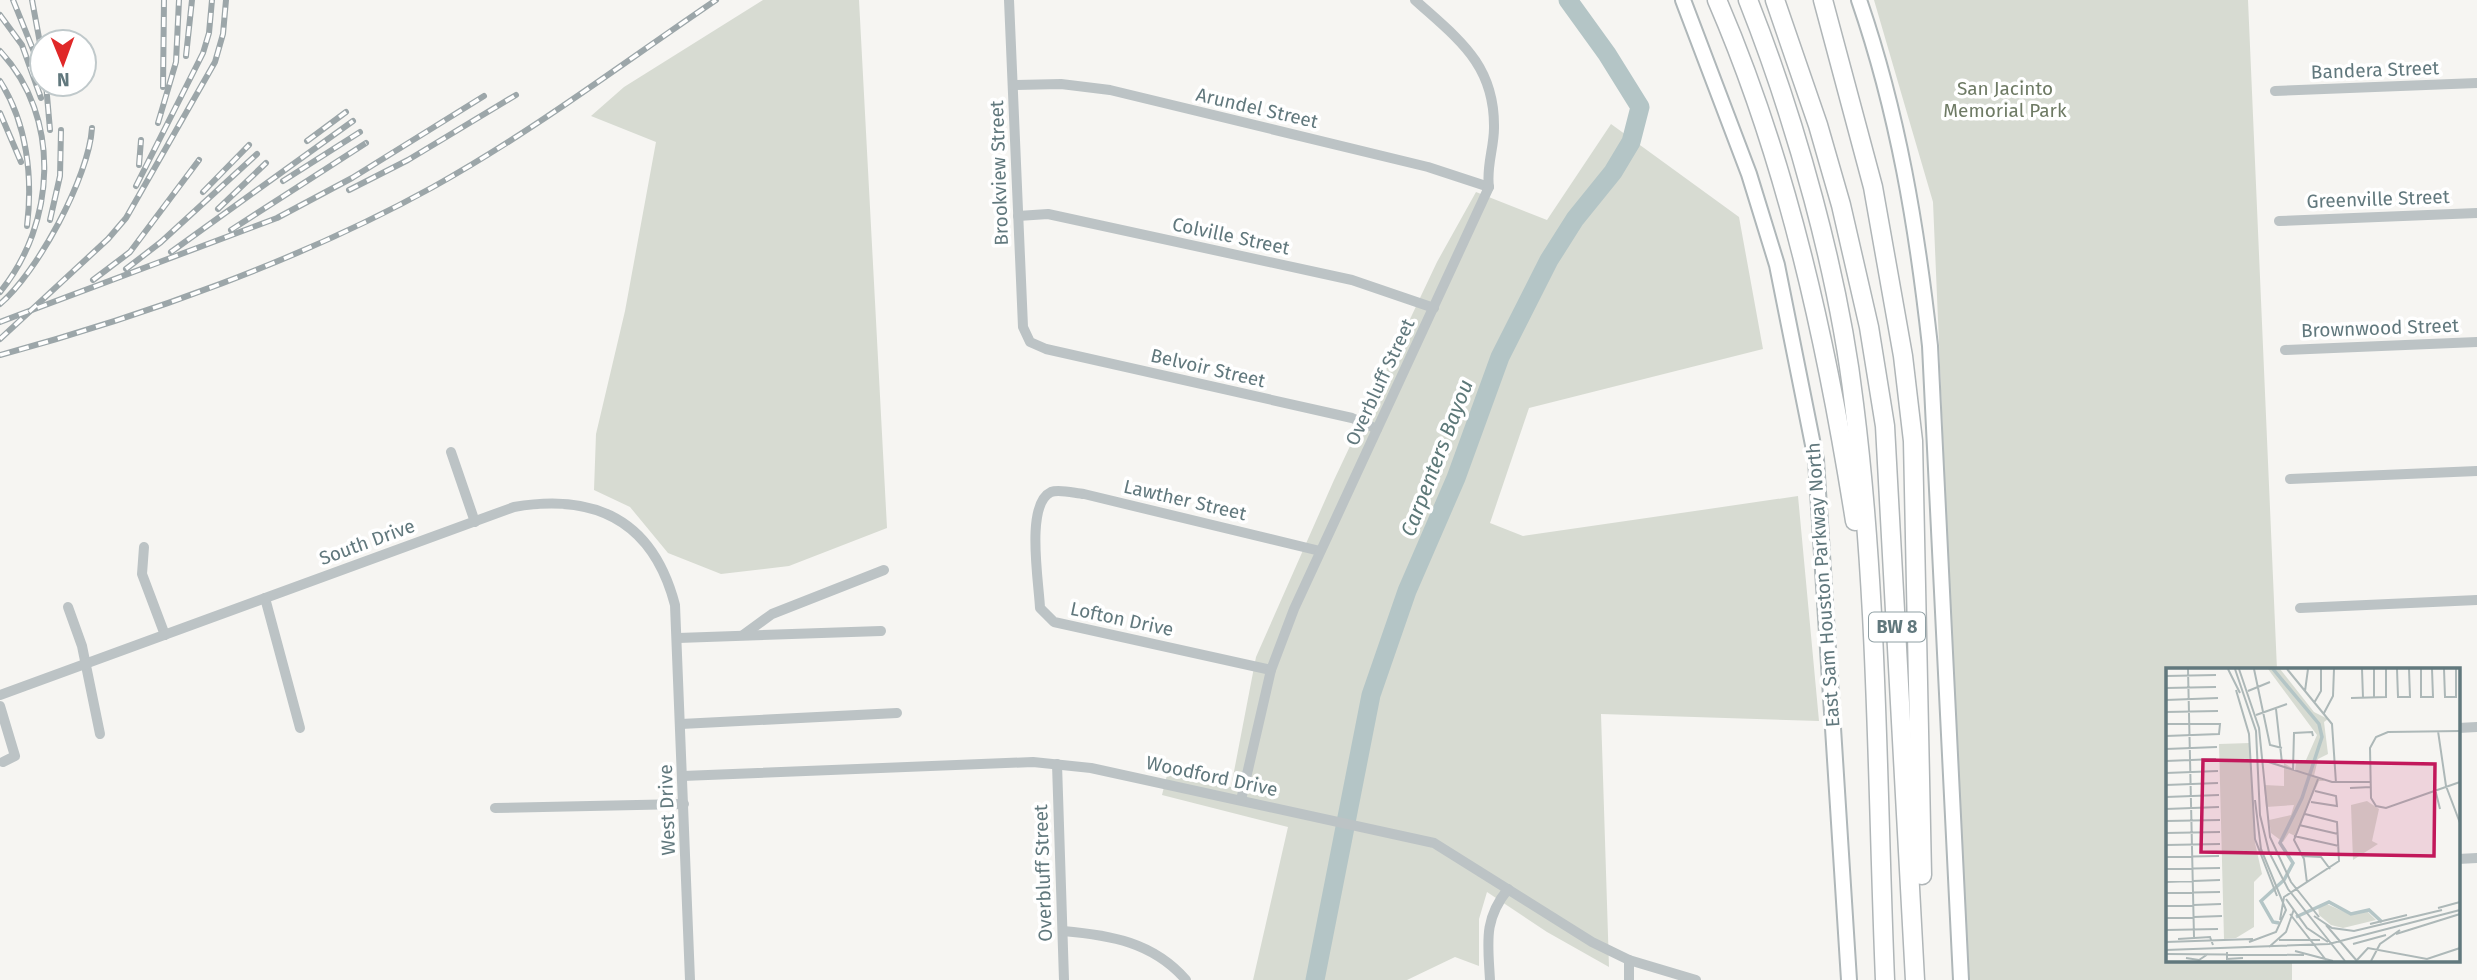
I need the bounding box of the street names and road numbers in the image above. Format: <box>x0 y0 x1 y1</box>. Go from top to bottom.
street label: Bandera Street <box>2310 56 2440 84</box>
street label: Arundel Street <box>1194 83 1320 133</box>
street label: Brookview Street <box>985 100 1013 246</box>
street label: Greenville Street <box>2306 185 2450 213</box>
street label: Colville Street <box>1170 212 1292 260</box>
street label: Brownwood Street <box>2301 314 2459 342</box>
street label: Overbluff Street <box>1341 315 1419 449</box>
street label: Belvoir Street <box>1148 344 1268 392</box>
street label: East Sam Houston Parkway North <box>1802 442 1844 728</box>
street label: Lawther Street <box>1121 475 1249 525</box>
street label: South Drive <box>316 514 418 570</box>
street label: Lofton Drive <box>1068 597 1176 641</box>
road number: BW 8 <box>1869 612 1925 642</box>
street label: Woodford Drive <box>1144 751 1280 801</box>
street label: West Drive <box>654 764 680 856</box>
street label: Overbluff Street <box>1029 804 1057 942</box>

